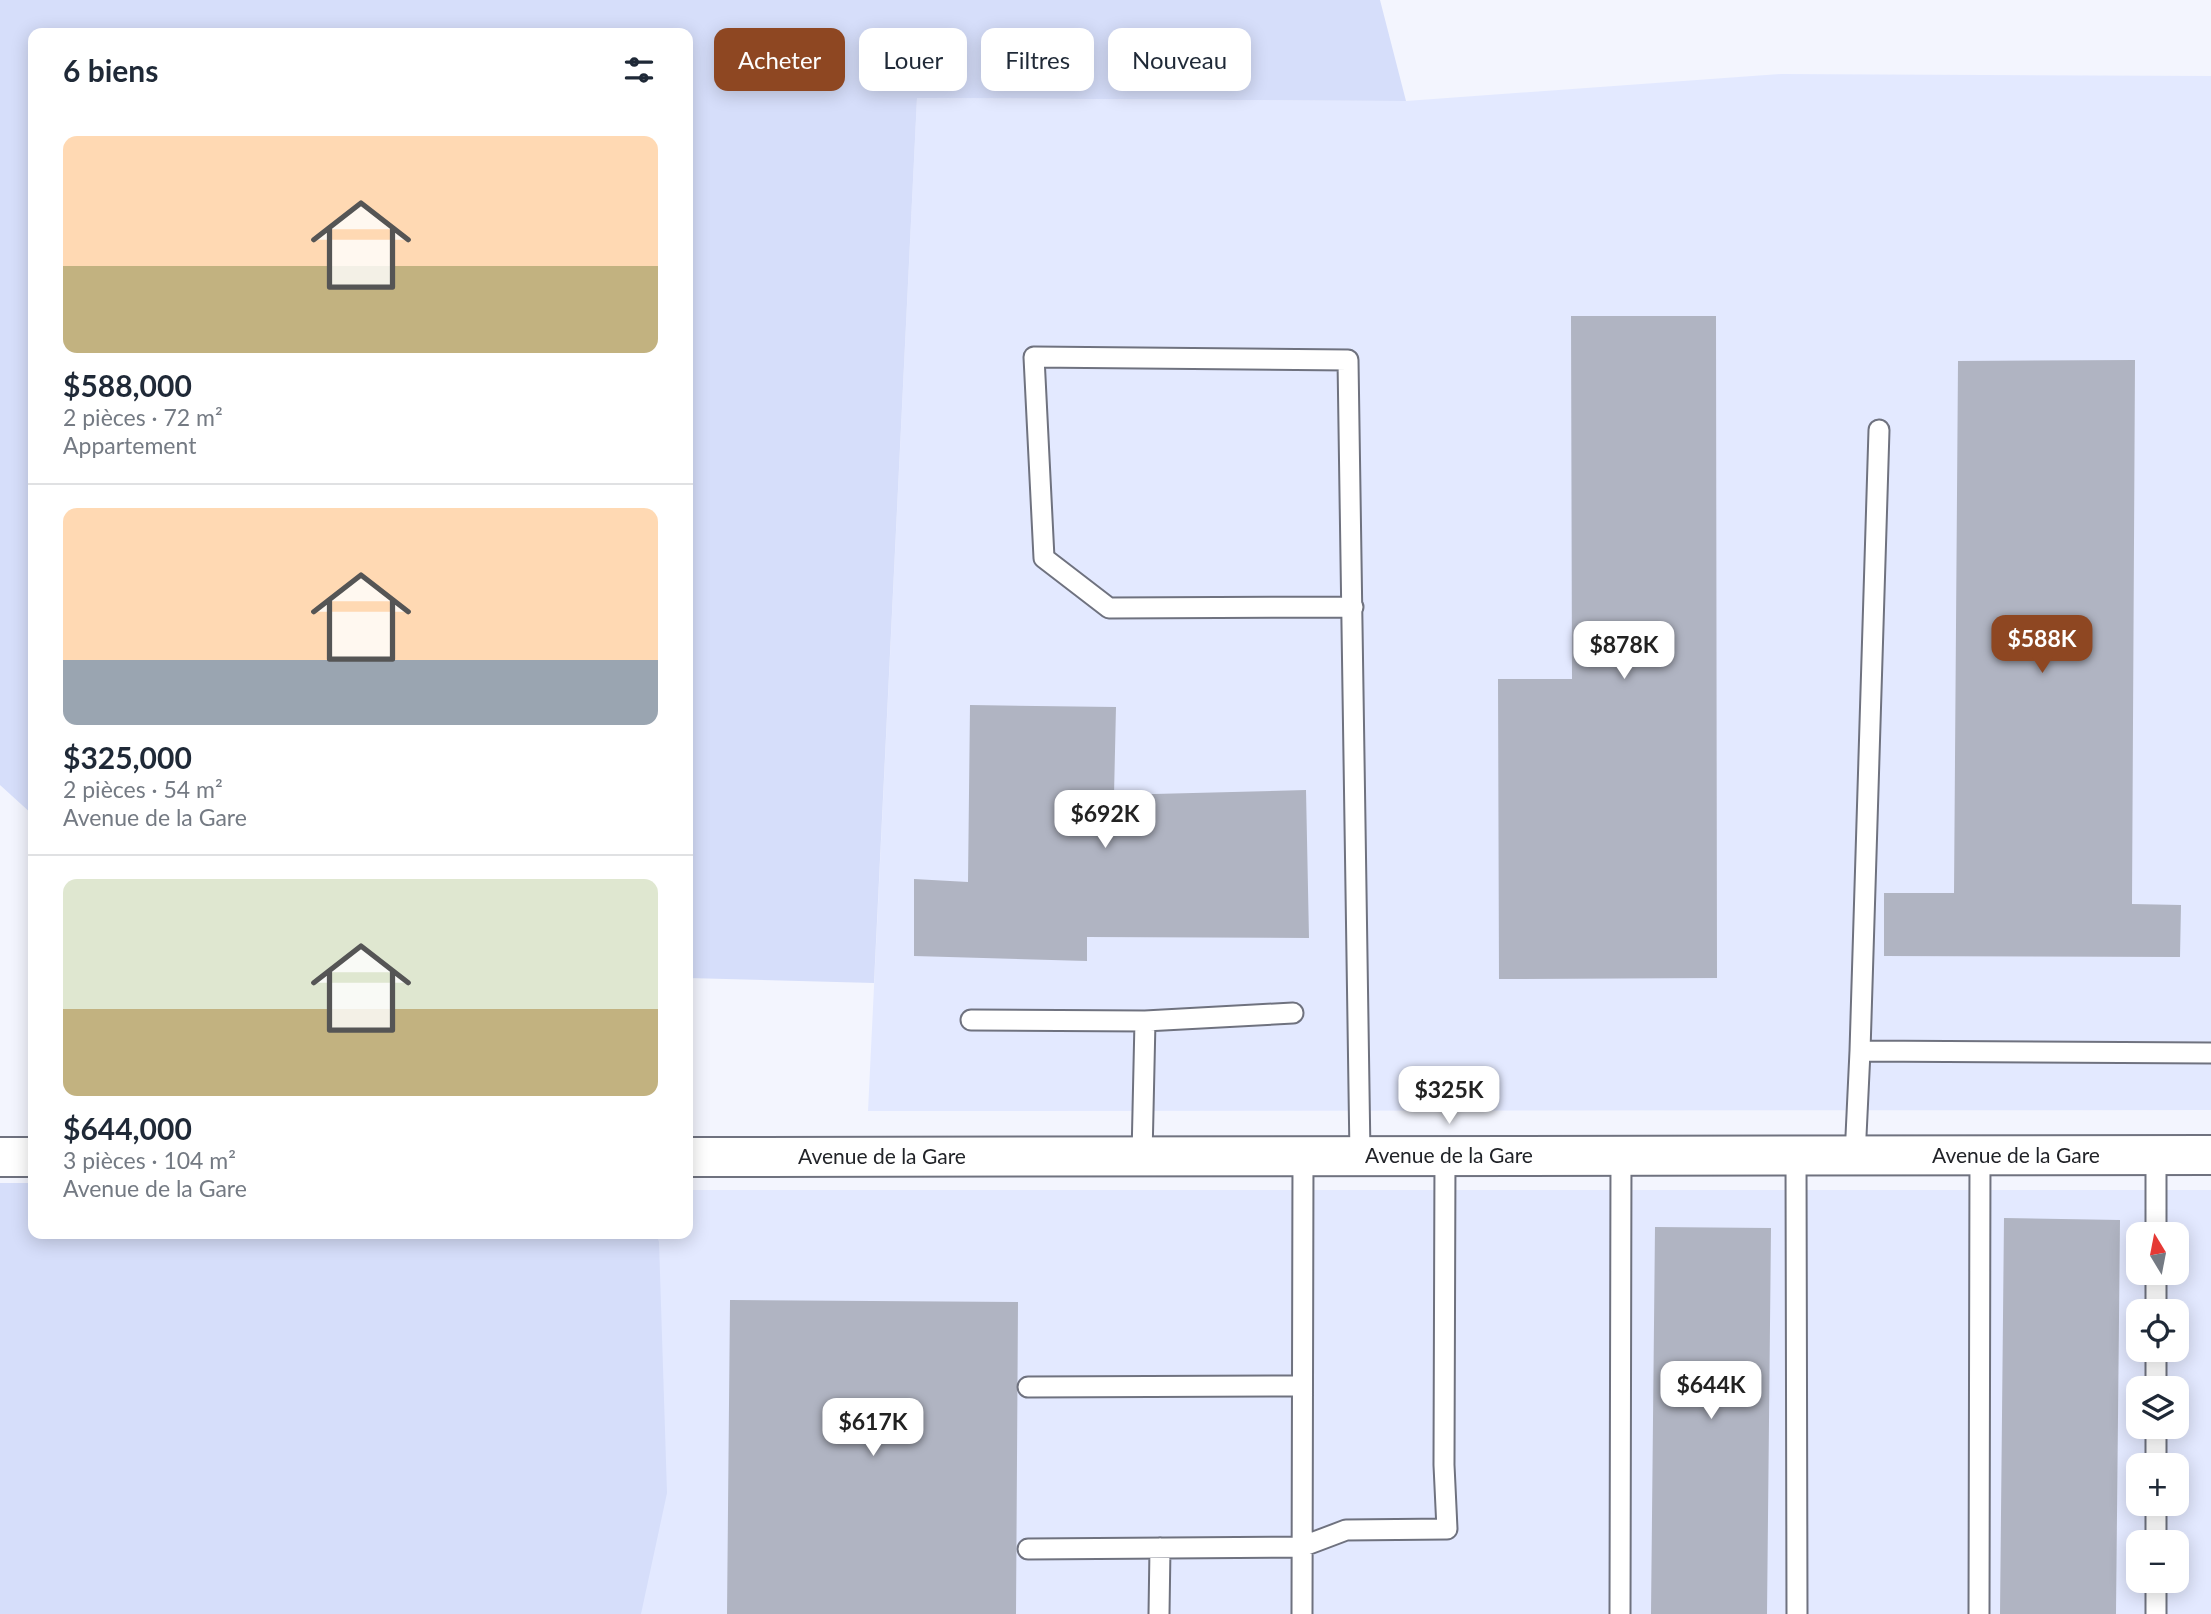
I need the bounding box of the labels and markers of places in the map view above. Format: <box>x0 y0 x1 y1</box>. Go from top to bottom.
pin: $588K <box>1993 616 2091 675</box>
pin: $878K <box>1575 622 1673 681</box>
pin: $692K <box>1056 790 1154 850</box>
pin: $325K <box>1400 1066 1498 1126</box>
pin: $644K <box>1662 1362 1760 1421</box>
pin: $617K <box>824 1398 922 1458</box>

